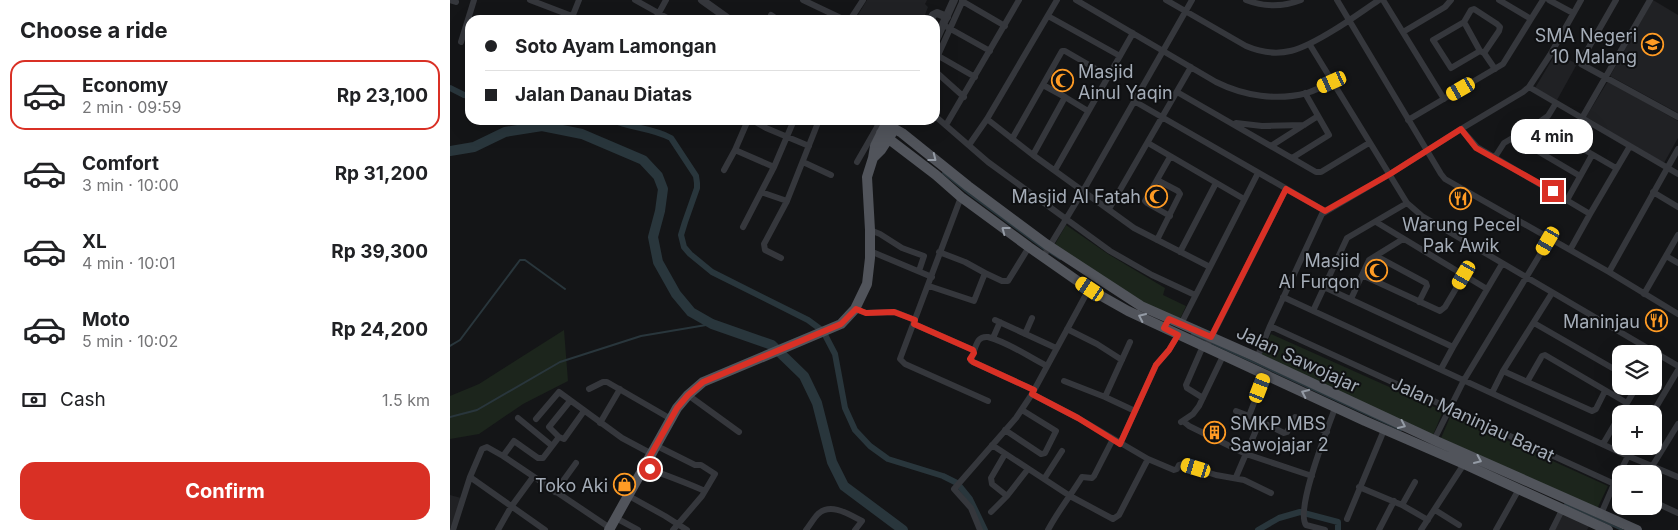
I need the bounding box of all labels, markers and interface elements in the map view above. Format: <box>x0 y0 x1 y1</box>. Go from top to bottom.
text: Choose a ride <box>20 17 168 43</box>
place label: SMA Negeri 10 Malang <box>1535 25 1637 67</box>
school or university icon: SMA Negeri 10 Malang <box>1641 33 1665 57</box>
text: Soto Ayam Lamongan <box>515 35 717 58</box>
place label: Masjid Ainul Yaqin <box>1078 61 1173 103</box>
mosque icon: Masjid Ainul Yaqin <box>1050 69 1074 93</box>
car <box>1315 69 1348 95</box>
icon: car <box>22 73 67 118</box>
text: Economy <box>82 74 168 97</box>
car <box>1444 75 1477 103</box>
text: Jalan Danau Diatas <box>515 83 692 106</box>
text: Rp 23,100 <box>337 84 428 107</box>
text: 2 min · 09:59 <box>82 97 181 117</box>
callout: 4 min <box>1512 119 1594 154</box>
text: 4 min <box>1530 126 1574 146</box>
icon: car <box>22 151 67 196</box>
text: Comfort <box>82 152 159 175</box>
one-way arrow <box>927 152 936 160</box>
text: Rp 31,200 <box>335 162 428 185</box>
text: 3 min · 10:00 <box>82 175 179 195</box>
route end <box>1542 180 1564 202</box>
mosque icon: Masjid Al Fatah <box>1145 184 1169 208</box>
place label: Masjid Al Fatah <box>1011 186 1141 207</box>
restaurant icon: Warung Pecel Pak Awik <box>1449 187 1473 211</box>
place label: Warung Pecel Pak Awik <box>1402 214 1520 256</box>
car <box>1534 224 1561 258</box>
one-way arrow <box>1002 227 1011 235</box>
icon: car <box>22 229 67 274</box>
text: XL <box>82 230 107 253</box>
text: Rp 39,300 <box>331 240 428 263</box>
place label: Masjid Al Furqon <box>1279 250 1360 292</box>
text: 4 min · 10:01 <box>82 253 176 273</box>
mosque icon: Masjid Al Furqon <box>1364 258 1388 282</box>
car <box>1450 258 1477 292</box>
car <box>1073 274 1106 304</box>
icon: car <box>22 307 67 352</box>
text: Moto <box>82 308 130 331</box>
restaurant icon: Maninjau <box>1644 309 1668 333</box>
place label: Maninjau <box>1563 311 1640 332</box>
one-way arrow <box>1138 314 1147 324</box>
text: Rp 24,200 <box>331 318 428 341</box>
street label: Jalan Sawojajar <box>1233 321 1363 397</box>
text: 5 min · 10:02 <box>82 331 178 351</box>
map controls <box>1612 345 1662 515</box>
button: layers <box>1612 345 1662 395</box>
car <box>1247 371 1272 405</box>
street label: Jalan Maninjau Barat <box>1388 372 1558 466</box>
icon: cash <box>20 386 48 414</box>
text: Cash <box>60 388 106 411</box>
one-way arrow <box>1301 389 1310 400</box>
text: 1.5 km <box>382 390 430 410</box>
button: + <box>1612 405 1662 455</box>
place label: SMKP MBS Sawojajar 2 <box>1230 413 1329 455</box>
one-way arrow <box>1397 419 1406 430</box>
building icon: SMKP MBS Sawojajar 2 <box>1202 421 1226 445</box>
one-way arrow <box>1473 453 1482 464</box>
car <box>1179 456 1212 480</box>
route start <box>639 458 661 480</box>
button: Confirm <box>20 462 430 520</box>
button: − <box>1612 465 1662 515</box>
shop icon: Toko Aki <box>612 473 636 497</box>
place label: Toko Aki <box>535 475 608 496</box>

